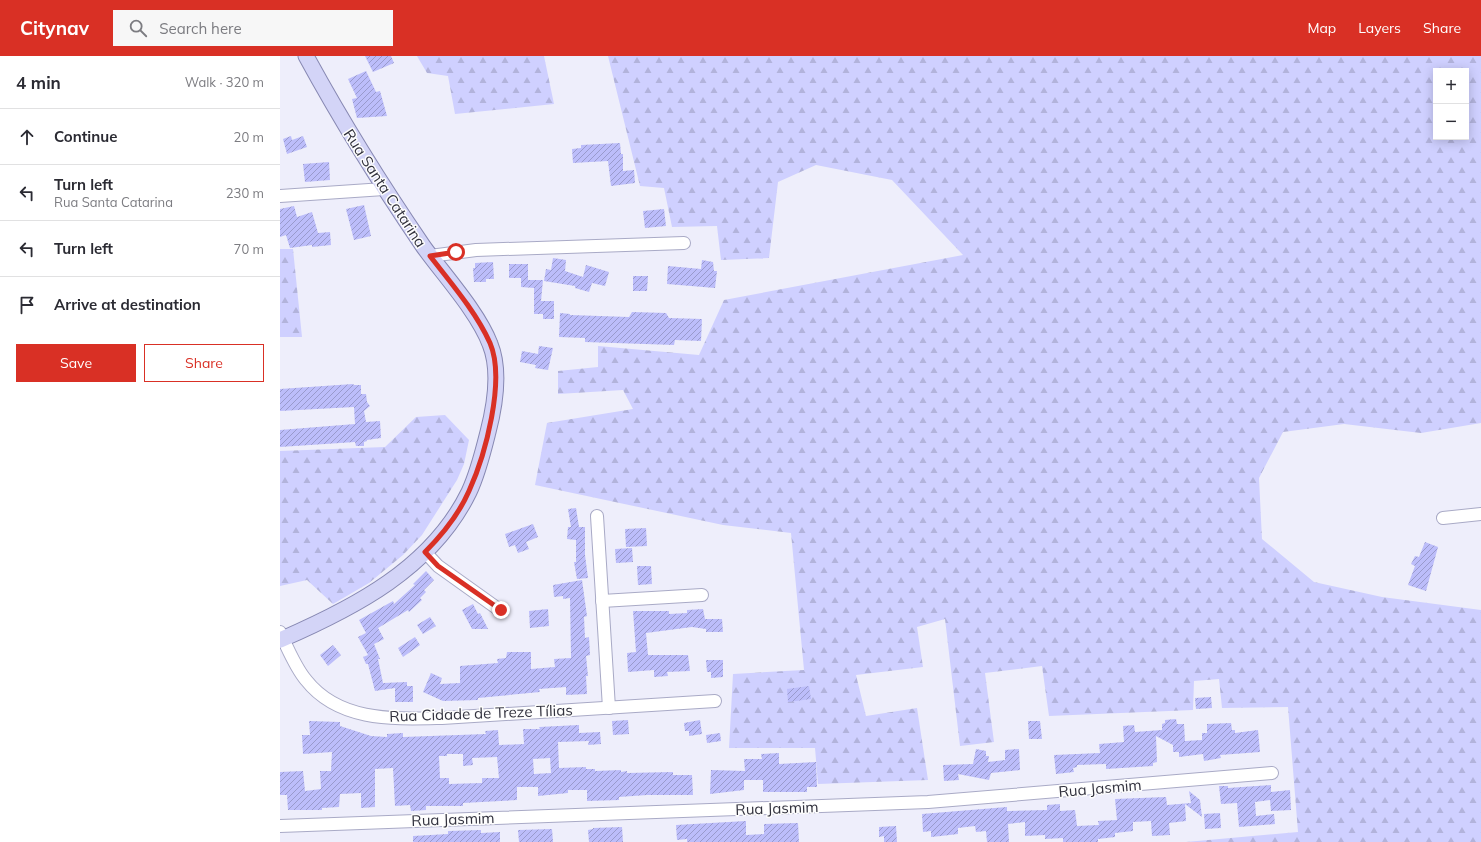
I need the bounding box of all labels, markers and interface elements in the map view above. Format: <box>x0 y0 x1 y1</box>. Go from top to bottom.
search box <box>113 10 393 46</box>
text: Citynav <box>20 16 89 40</box>
icon: search <box>127 17 149 39</box>
text: Search here <box>159 19 242 38</box>
text: Map <box>1307 19 1336 37</box>
text: Layers <box>1358 19 1401 37</box>
text: Share <box>1423 19 1461 37</box>
map controls <box>1433 68 1469 140</box>
button: + <box>1433 68 1469 104</box>
text: 4 min <box>16 72 61 93</box>
text: Walk · 320 m <box>185 74 264 90</box>
button: − <box>1433 104 1469 140</box>
street label: Rua Santa Catarina <box>340 125 430 251</box>
icon: ahead <box>16 126 38 148</box>
text: Continue <box>54 127 117 146</box>
text: 20 m <box>234 129 264 145</box>
text: Turn left <box>54 175 113 194</box>
icon: left <box>16 182 38 204</box>
text: 230 m <box>226 185 264 201</box>
text: Rua Santa Catarina <box>54 194 173 210</box>
icon: left <box>16 238 38 260</box>
text: Turn left <box>54 239 113 258</box>
text: 70 m <box>234 241 264 257</box>
route start <box>447 243 465 261</box>
icon: arrive <box>16 294 38 316</box>
text: Arrive at destination <box>54 295 201 314</box>
button: Save <box>16 344 136 382</box>
button: Share <box>144 344 264 382</box>
route end <box>492 601 510 619</box>
street label: Rua Cidade de Treze Tílias <box>389 700 573 726</box>
street label: Rua Jasmim <box>1058 775 1142 801</box>
street label: Rua Jasmim <box>735 797 819 819</box>
street label: Rua Jasmim <box>411 808 495 830</box>

